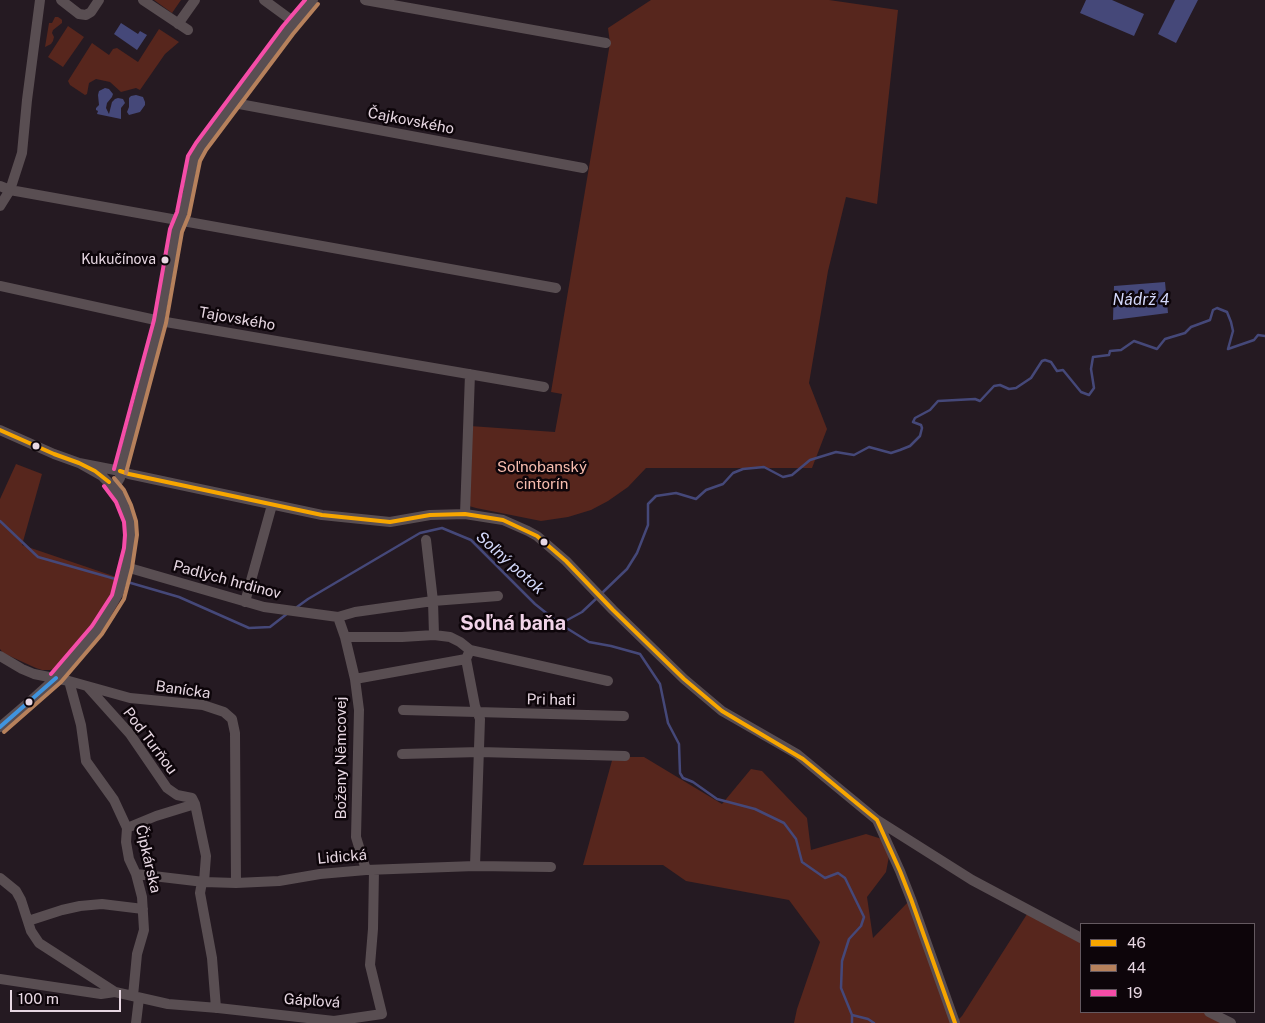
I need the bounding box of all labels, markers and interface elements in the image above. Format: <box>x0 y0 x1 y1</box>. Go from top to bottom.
street label: Čajkovského <box>366 104 456 138</box>
place label: Kukučínova <box>81 252 156 268</box>
marker: Kukučínova <box>160 255 170 265</box>
water label: Nádrž 4 <box>1113 290 1169 310</box>
street label: Tajovského <box>197 303 277 335</box>
unlabelled marker <box>31 441 41 451</box>
park label: Soľnobanský cintorín <box>497 458 587 493</box>
water label: Soľný potok <box>472 527 548 599</box>
unlabelled marker <box>539 537 549 547</box>
street label: Padlých hrdinov <box>171 557 283 603</box>
district label: Soľná baňa <box>460 612 566 636</box>
street label: Banícka <box>154 677 212 703</box>
street label: Pri hati <box>526 691 576 709</box>
street label: Boženy Němcovej <box>332 696 350 820</box>
unlabelled marker <box>24 697 34 707</box>
street label: Pod Turňou <box>119 704 181 778</box>
street label: Čipkárska <box>131 823 165 895</box>
street label: Lidická <box>316 846 368 868</box>
legend <box>1080 923 1255 1013</box>
text: 46 <box>1127 934 1146 951</box>
text: 44 <box>1127 959 1146 976</box>
scale bar <box>12 980 124 1012</box>
text: 19 <box>1127 984 1142 1001</box>
text: 100 m <box>18 990 59 1007</box>
street label: Gápľová <box>283 990 341 1012</box>

